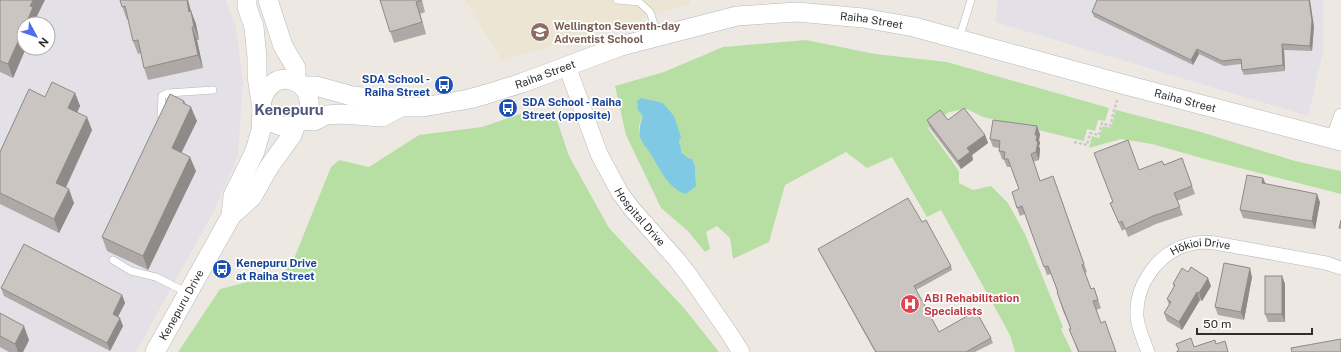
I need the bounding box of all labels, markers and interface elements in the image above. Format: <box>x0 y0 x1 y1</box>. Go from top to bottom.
street label: Raiha Street <box>840 10 904 31</box>
north arrow <box>16 16 56 56</box>
place label: Wellington Seventh-day Adventist School <box>554 20 681 45</box>
school or university icon: Wellington Seventh-day Adventist School <box>529 21 551 43</box>
text: N <box>36 35 51 50</box>
street label: Raiha Street <box>513 58 577 91</box>
place label: SDA School - Raiha Street <box>362 73 430 98</box>
bus stop icon: SDA School - Raiha Street <box>433 74 455 96</box>
street label: Raiha Street <box>1153 87 1217 114</box>
place label: SDA School - Raiha Street (opposite) <box>522 96 621 121</box>
bus stop icon: SDA School - Raiha Street (opposite) <box>497 97 519 119</box>
district label: Kenepuru <box>254 101 324 118</box>
street label: Hospital Drive <box>612 186 668 248</box>
street label: Hōkioi Drive <box>1168 236 1231 257</box>
place label: Kenepuru Drive at Raiha Street <box>236 257 317 282</box>
bus stop icon: Kenepuru Drive at Raiha Street <box>211 258 233 280</box>
street label: Kenepuru Drive <box>157 268 206 342</box>
place label: ABI Rehabilitation Specialists <box>924 292 1019 317</box>
hospital icon: ABI Rehabilitation Specialists <box>899 293 921 315</box>
scale bar <box>1197 310 1312 336</box>
text: 50 m <box>1203 317 1231 331</box>

